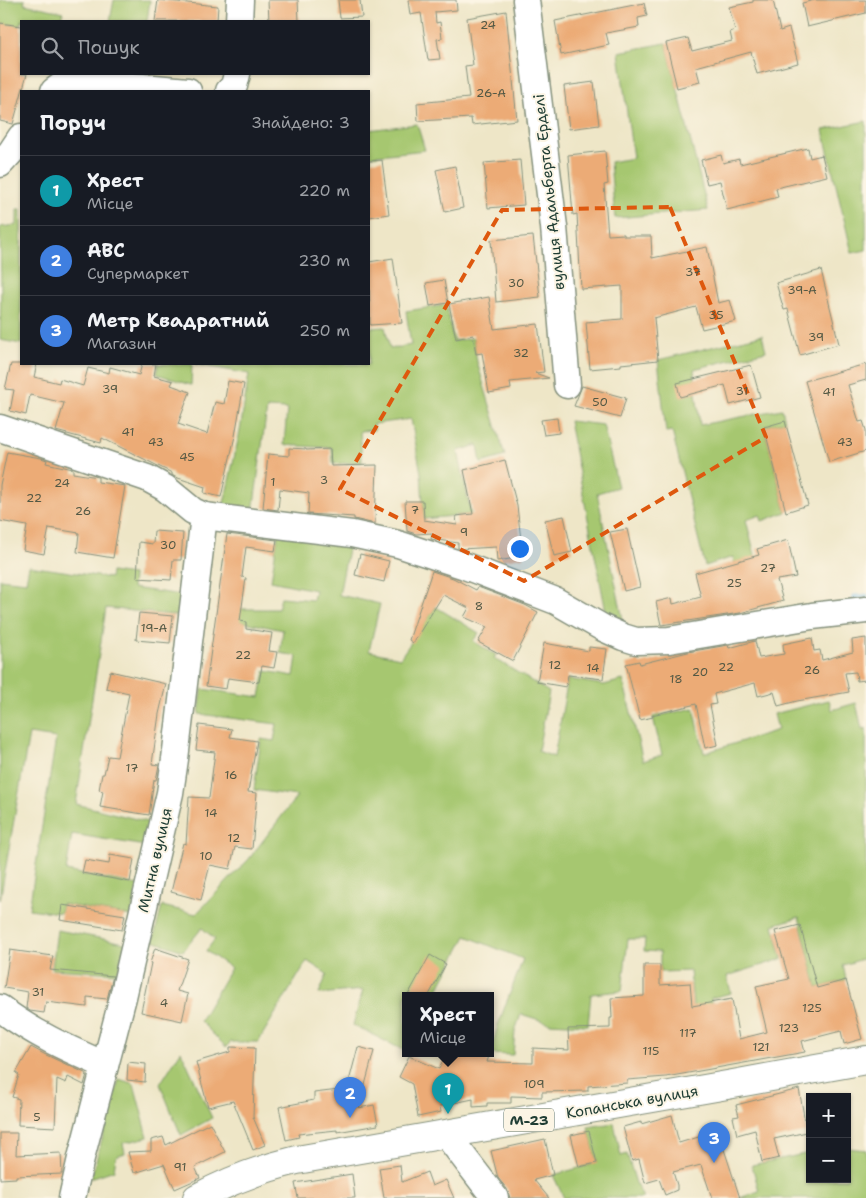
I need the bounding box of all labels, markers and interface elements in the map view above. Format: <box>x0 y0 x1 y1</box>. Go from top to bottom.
house number: 24 <box>480 17 496 33</box>
search box <box>20 20 370 75</box>
icon: search <box>38 34 66 62</box>
text: Пошук <box>78 35 140 60</box>
house number: 26-А <box>476 85 506 101</box>
street label: вулиця Адальберта Ерделі <box>529 93 569 291</box>
text: Поруч <box>40 109 106 137</box>
text: Знайдено: 3 <box>252 112 350 133</box>
text: Хрест <box>87 168 143 193</box>
text: 1 <box>52 180 60 201</box>
text: 220 m <box>298 180 350 201</box>
text: Місце <box>87 193 134 214</box>
text: ABC <box>87 238 125 263</box>
text: 2 <box>50 250 62 271</box>
text: 230 m <box>298 250 350 271</box>
text: Супермаркет <box>87 263 189 284</box>
house number: 37 <box>685 264 701 280</box>
house number: 30 <box>508 275 524 291</box>
house number: 39-А <box>787 282 817 298</box>
house number: 35 <box>708 307 724 323</box>
text: Метр Квадратний <box>87 308 269 333</box>
text: 3 <box>50 320 62 341</box>
text: 250 m <box>299 320 350 341</box>
house number: 39 <box>808 329 824 345</box>
text: Магазин <box>87 333 156 354</box>
house number: 32 <box>513 345 529 361</box>
house number: 39 <box>102 381 118 397</box>
house number: 31 <box>736 383 748 399</box>
house number: 41 <box>823 384 835 400</box>
house number: 50 <box>592 394 608 410</box>
house number: 41 <box>122 424 134 440</box>
house number: 43 <box>148 434 164 450</box>
house number: 43 <box>837 434 853 450</box>
house number: 45 <box>179 449 195 465</box>
house number: 3 <box>320 472 328 488</box>
house number: 1 <box>270 474 276 490</box>
house number: 24 <box>54 475 70 491</box>
house number: 22 <box>26 490 42 506</box>
house number: 7 <box>411 502 419 518</box>
house number: 26 <box>75 503 91 519</box>
house number: 9 <box>460 524 468 540</box>
your location <box>507 536 533 562</box>
house number: 30 <box>160 537 176 553</box>
house number: 27 <box>760 560 776 576</box>
house number: 25 <box>726 575 742 591</box>
house number: 8 <box>475 598 483 614</box>
house number: 19-А <box>141 620 167 636</box>
house number: 22 <box>235 647 251 663</box>
house number: 12 <box>549 657 561 673</box>
house number: 22 <box>718 659 734 675</box>
house number: 14 <box>587 660 599 676</box>
house number: 26 <box>804 662 820 678</box>
house number: 20 <box>692 664 708 680</box>
house number: 18 <box>669 671 683 687</box>
house number: 17 <box>126 760 138 776</box>
house number: 16 <box>224 767 238 783</box>
house number: 14 <box>205 805 217 821</box>
street label: Митна вулиця <box>133 806 177 914</box>
house number: 12 <box>228 830 240 846</box>
house number: 10 <box>199 848 213 864</box>
house number: 31 <box>32 984 44 1000</box>
popup <box>402 992 494 1057</box>
house number: 4 <box>160 995 168 1011</box>
house number: 125 <box>802 1000 822 1016</box>
text: Хрест <box>420 1002 476 1027</box>
house number: 123 <box>779 1020 799 1036</box>
house number: 117 <box>679 1025 697 1041</box>
text: Місце <box>420 1027 466 1048</box>
house number: 121 <box>752 1039 770 1055</box>
house number: 115 <box>643 1043 659 1059</box>
pin: 1 <box>432 1073 464 1114</box>
house number: 109 <box>523 1076 545 1092</box>
pin: 2 <box>334 1077 366 1118</box>
street label: Копанська вулиця <box>564 1081 700 1123</box>
map controls <box>806 1093 851 1183</box>
button: + <box>806 1093 851 1138</box>
road number: М-23 <box>504 1108 554 1132</box>
house number: 5 <box>33 1109 41 1125</box>
pin: 3 <box>698 1122 730 1163</box>
button: − <box>806 1138 851 1183</box>
house number: 91 <box>173 1159 187 1175</box>

